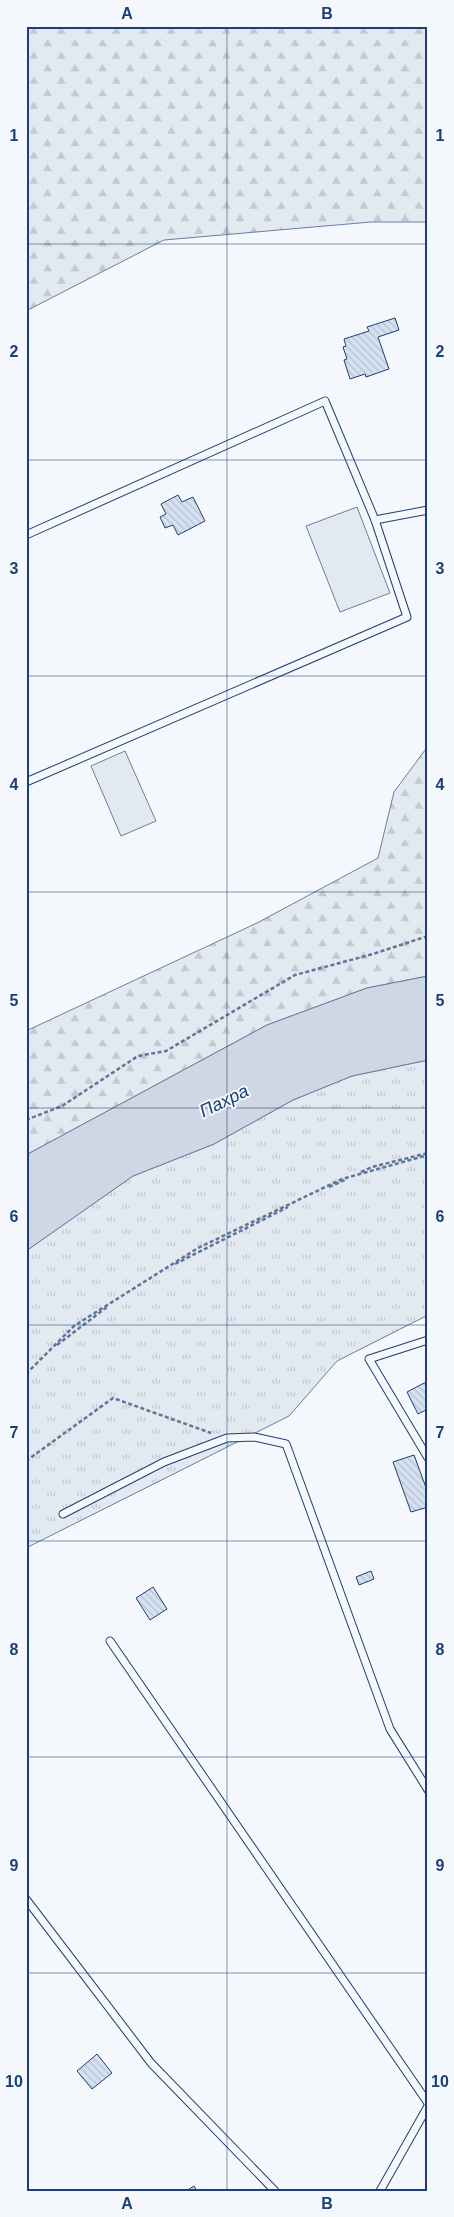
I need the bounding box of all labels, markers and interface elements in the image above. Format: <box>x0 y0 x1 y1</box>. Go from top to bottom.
text: A <box>121 5 133 22</box>
text: B <box>321 5 333 22</box>
text: 1 <box>10 127 19 144</box>
text: 1 <box>436 127 445 144</box>
text: 2 <box>10 343 19 360</box>
text: 2 <box>436 343 445 360</box>
text: 3 <box>10 560 19 577</box>
text: 3 <box>436 560 445 577</box>
text: 4 <box>10 776 19 793</box>
text: 4 <box>436 776 445 793</box>
text: 5 <box>10 992 19 1009</box>
text: 5 <box>436 992 445 1009</box>
water label: Пахра <box>196 1081 252 1121</box>
text: 6 <box>10 1208 19 1225</box>
text: 6 <box>436 1208 445 1225</box>
text: 7 <box>10 1424 19 1441</box>
text: 7 <box>436 1424 445 1441</box>
text: 8 <box>10 1641 19 1658</box>
text: 8 <box>436 1641 445 1658</box>
text: 9 <box>10 1857 19 1874</box>
text: 9 <box>436 1857 445 1874</box>
text: 10 <box>5 2073 23 2090</box>
text: 10 <box>431 2073 449 2090</box>
text: A <box>121 2195 133 2212</box>
text: B <box>321 2195 333 2212</box>

